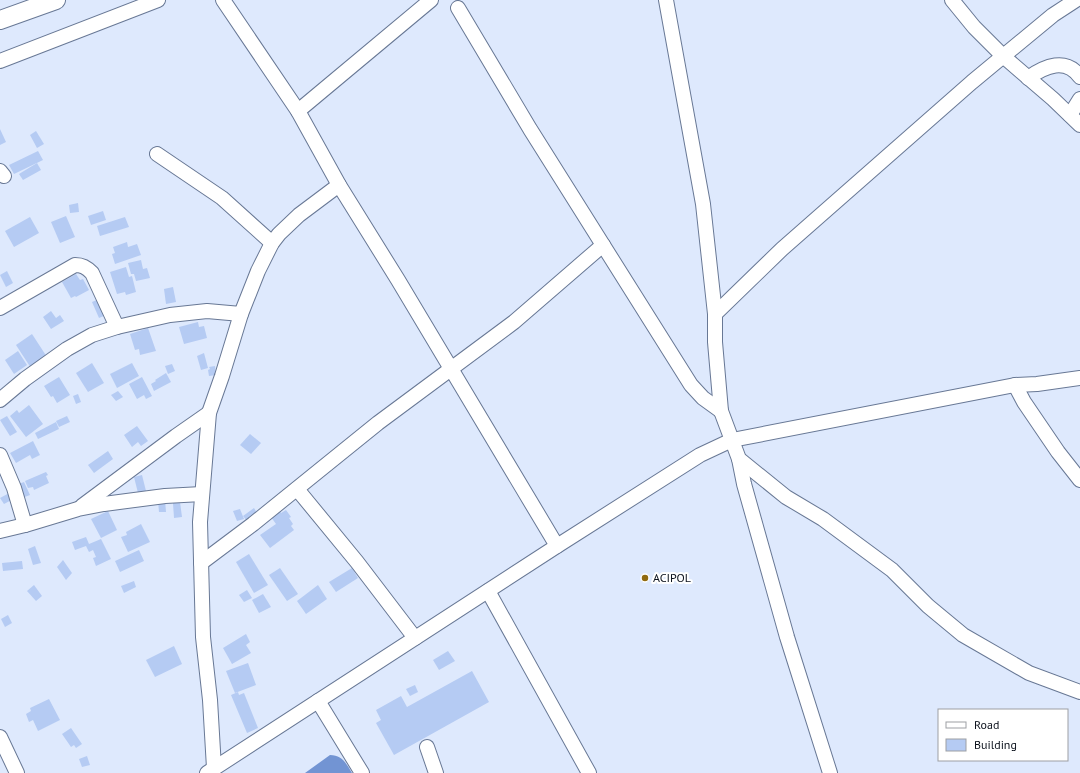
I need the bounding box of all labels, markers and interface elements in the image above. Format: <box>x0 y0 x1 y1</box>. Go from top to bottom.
place label: ACIPOL <box>653 570 691 585</box>
marker: ACIPOL <box>640 573 650 583</box>
legend <box>938 709 1068 761</box>
text: Road <box>974 717 999 732</box>
text: Building <box>974 737 1017 752</box>

